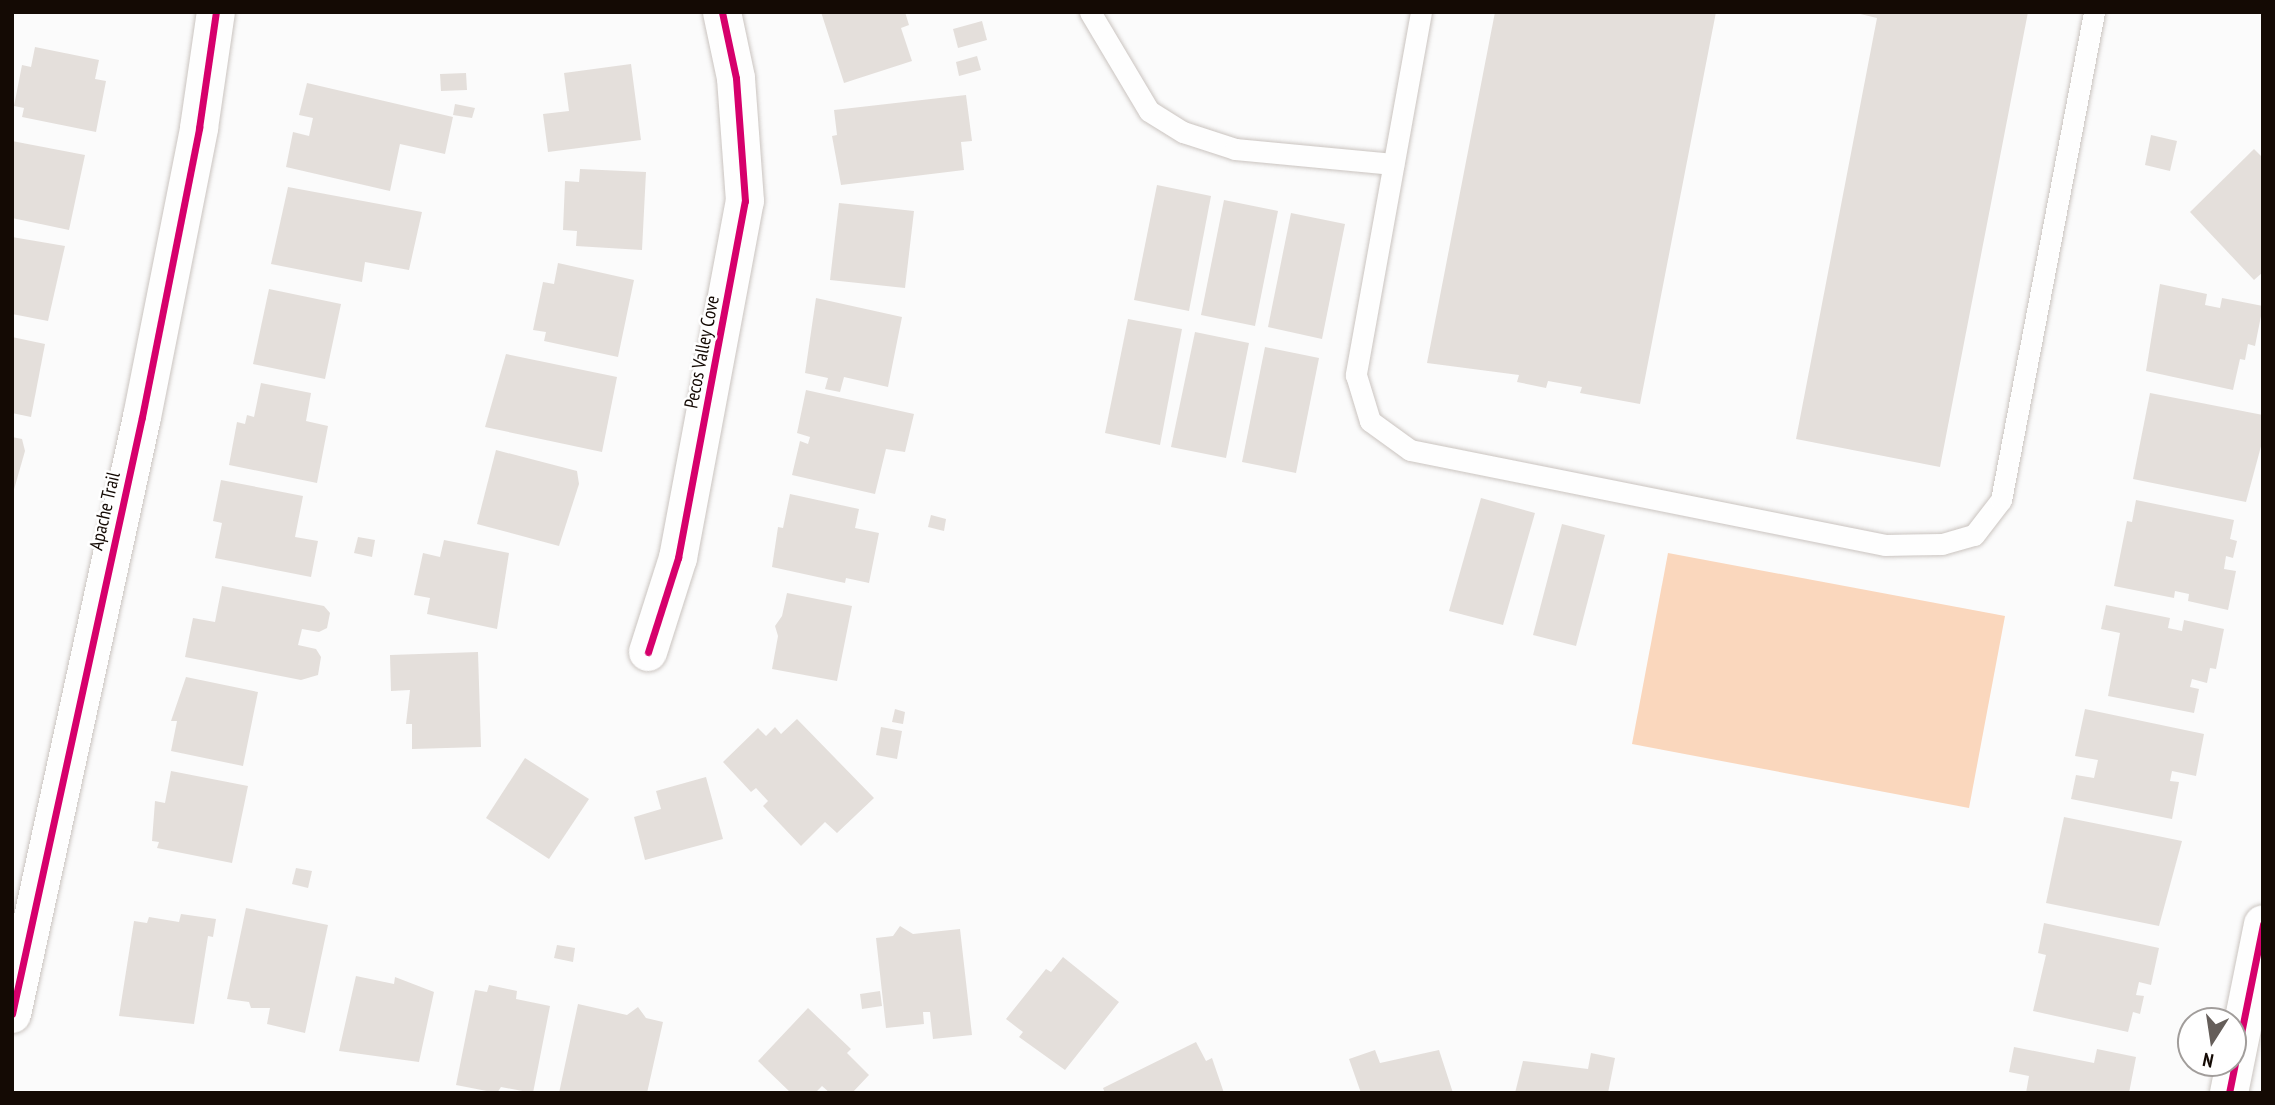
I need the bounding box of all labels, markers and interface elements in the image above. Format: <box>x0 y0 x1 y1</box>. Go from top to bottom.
street label: Pecos Valley Cove <box>680 293 724 411</box>
street label: Apache Trail <box>85 469 125 553</box>
north arrow <box>2177 1007 2247 1077</box>
text: N <box>2201 1048 2216 1073</box>

